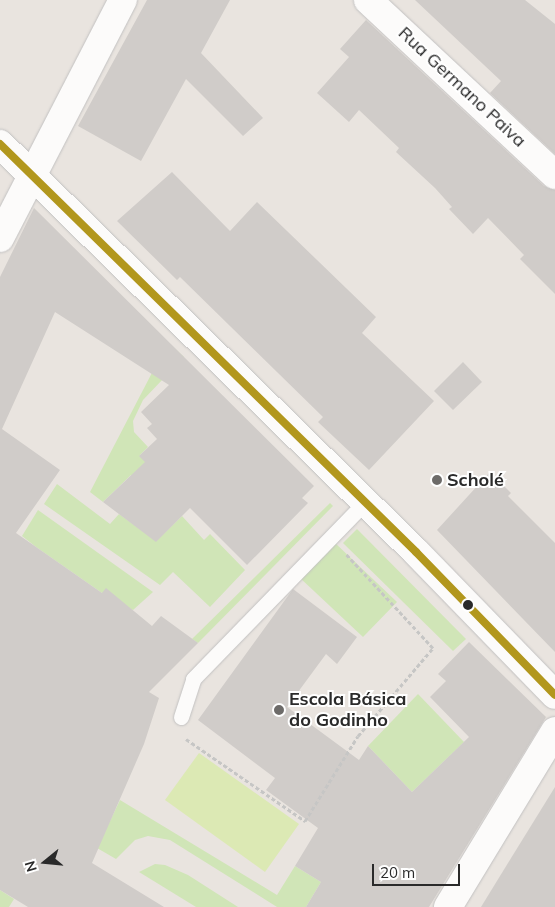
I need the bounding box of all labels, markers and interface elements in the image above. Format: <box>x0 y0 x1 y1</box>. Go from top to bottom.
street label: Rua Germano Paiva <box>394 22 530 152</box>
place label: Scholé <box>447 469 504 491</box>
marker: Scholé <box>431 474 443 486</box>
unlabelled marker <box>463 600 473 610</box>
place label: Escola Básica do Godinho <box>289 689 406 732</box>
marker: Escola Básica do Godinho <box>273 704 285 716</box>
north arrow <box>20 837 70 887</box>
scale bar <box>375 854 462 886</box>
text: N <box>21 859 41 874</box>
text: 20 m <box>380 863 415 882</box>

